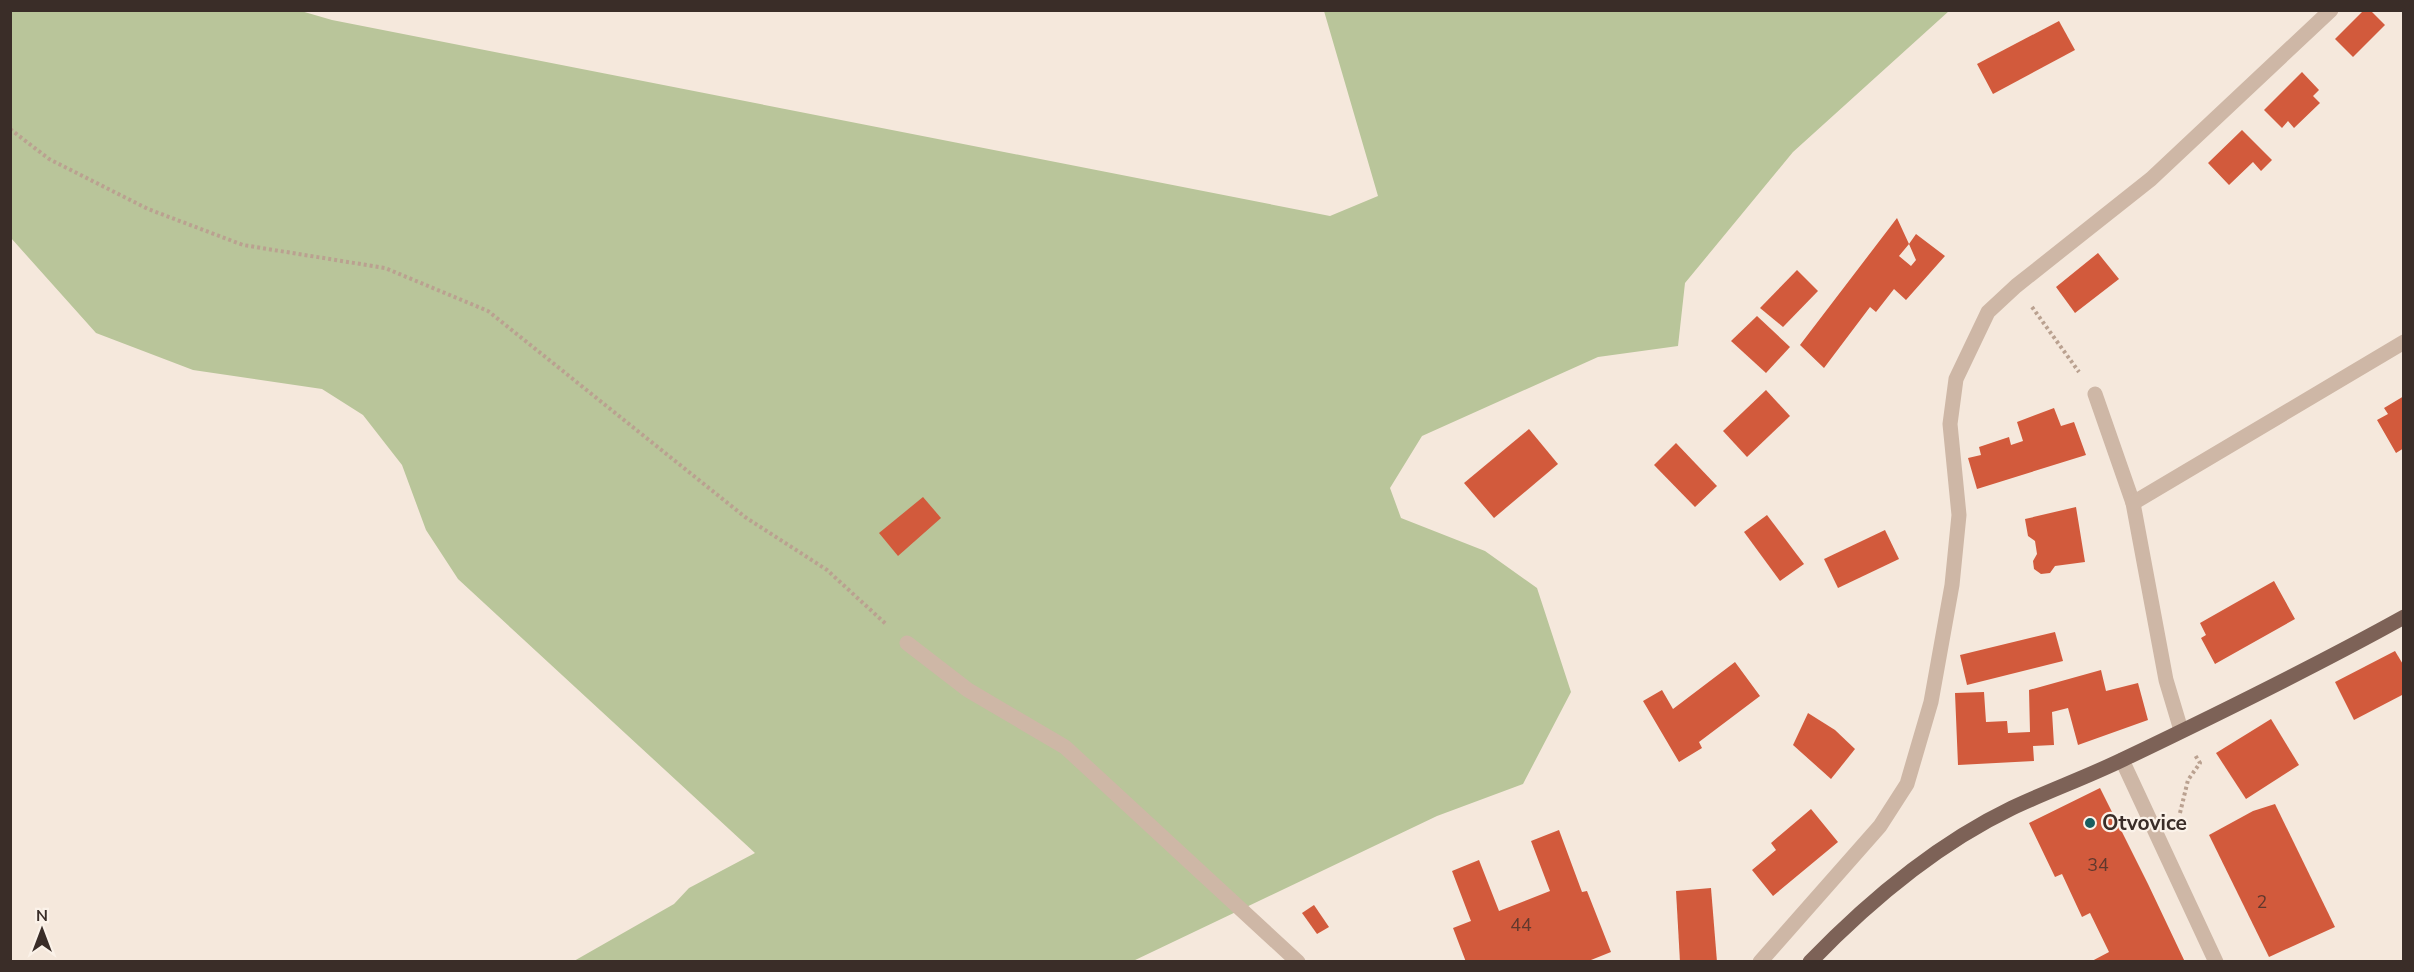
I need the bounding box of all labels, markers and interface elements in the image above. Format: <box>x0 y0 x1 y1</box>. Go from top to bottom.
place label: Otvovice <box>2102 809 2187 837</box>
marker: Otvovice <box>2083 816 2097 830</box>
house number: 34 <box>2087 853 2109 877</box>
house number: 2 <box>2257 890 2267 914</box>
north arrow <box>12 900 72 960</box>
text: N <box>36 905 48 927</box>
house number: 44 <box>1510 913 1532 937</box>

